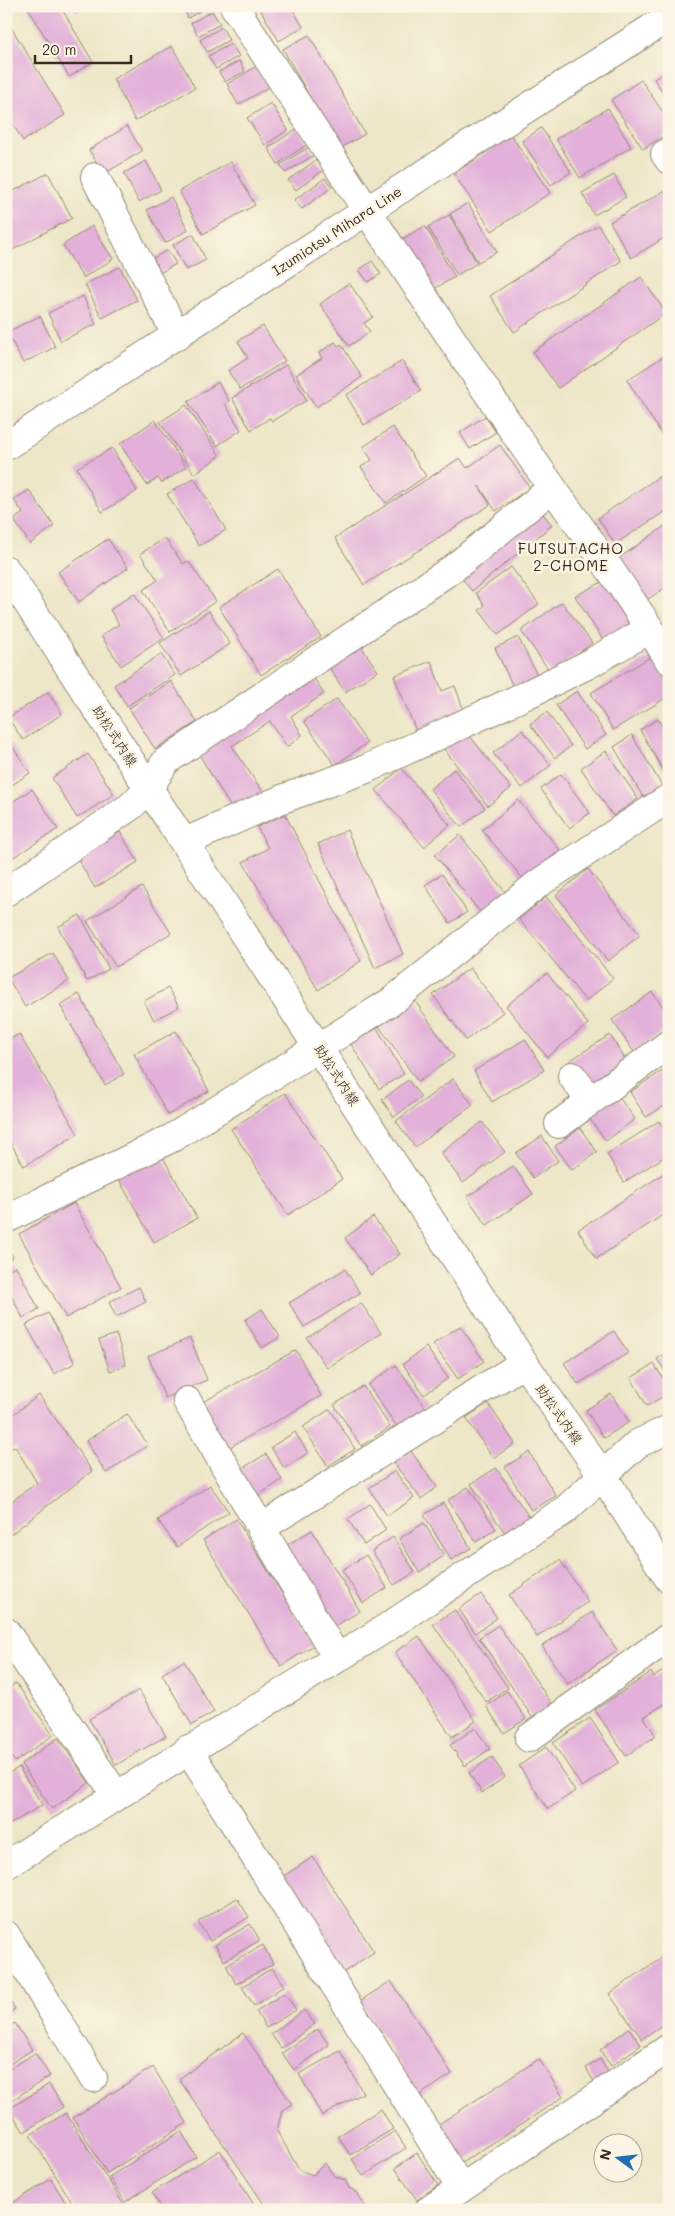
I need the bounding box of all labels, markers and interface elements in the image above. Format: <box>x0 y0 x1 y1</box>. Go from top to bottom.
scale bar <box>35 32 131 64</box>
text: 20 m <box>42 39 76 59</box>
street label: Izumiotsu Mihara Line <box>268 182 405 280</box>
district label: FUTSUTACHO 2-CHOME <box>518 538 624 575</box>
street label: 助松式内線 <box>88 701 142 770</box>
street label: 助松式内線 <box>310 1040 364 1109</box>
street label: 助松式内線 <box>532 1380 587 1448</box>
north arrow <box>592 2134 642 2184</box>
text: N <box>594 2147 616 2162</box>

